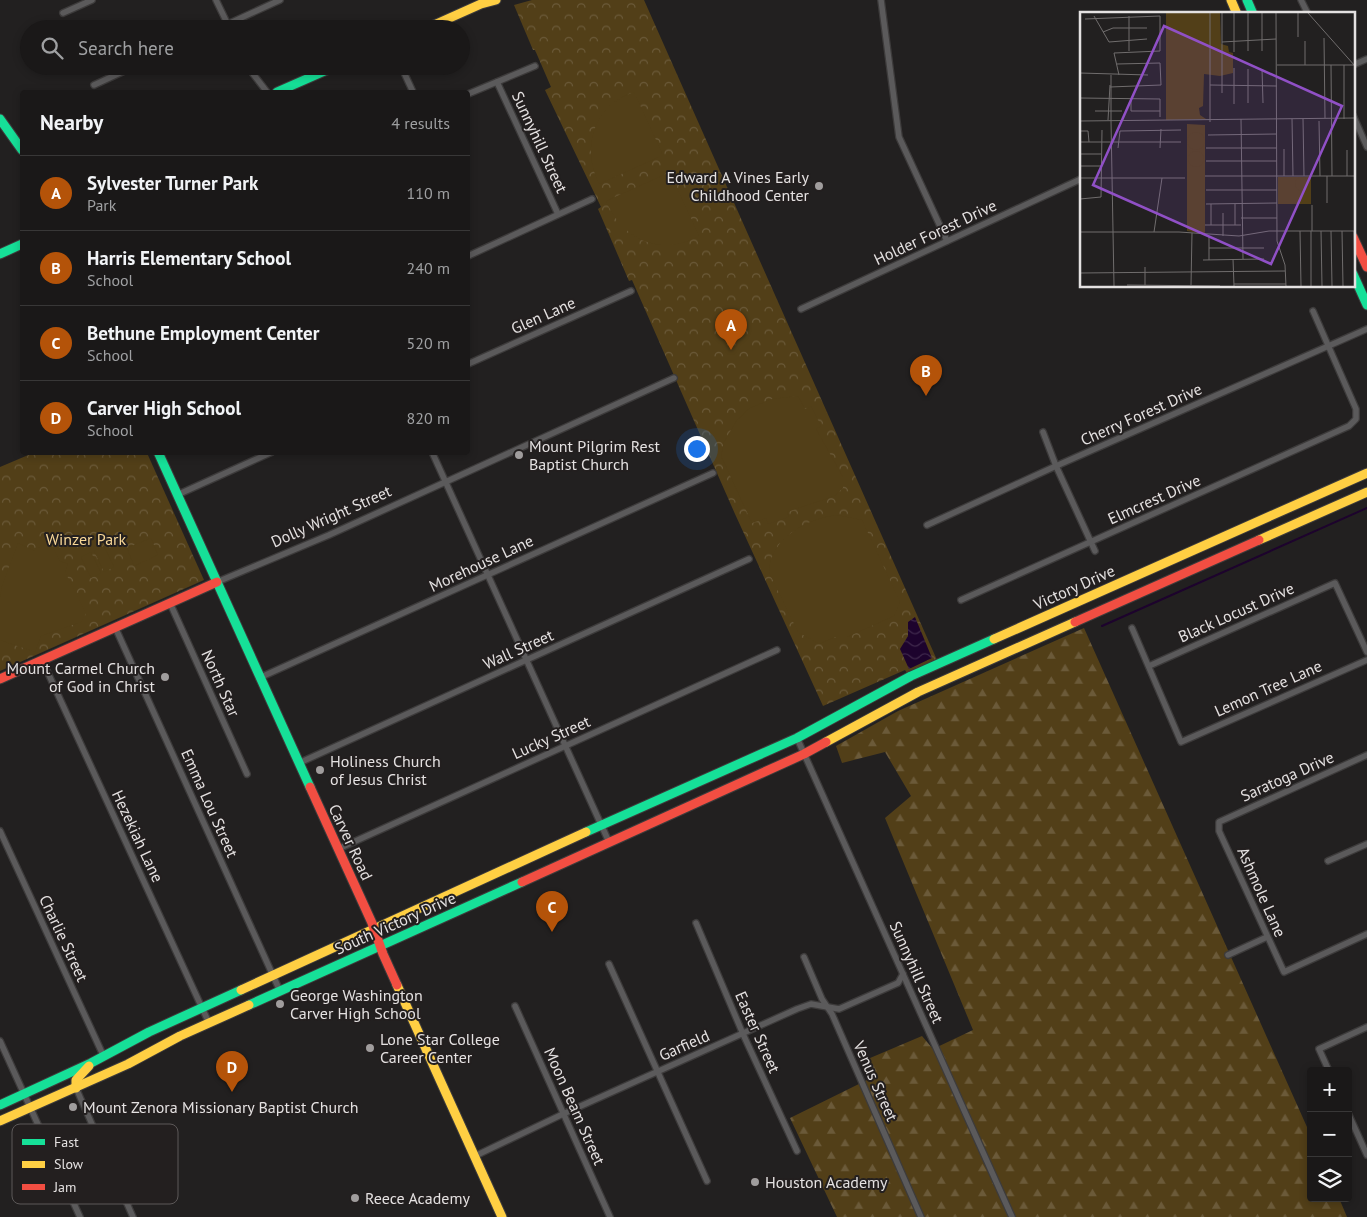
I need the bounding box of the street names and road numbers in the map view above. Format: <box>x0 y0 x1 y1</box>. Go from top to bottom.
street label: Sunnyhill Street <box>508 88 572 196</box>
street label: Holder Forest Drive <box>870 195 1000 269</box>
street label: Glen Lane <box>508 292 578 338</box>
street label: Cherry Forest Drive <box>1077 378 1205 450</box>
street label: Elmcrest Drive <box>1105 470 1203 528</box>
street label: Dolly Wright Street <box>268 480 395 551</box>
street label: Morehouse Lane <box>426 530 536 596</box>
street label: Victory Drive <box>1029 560 1118 614</box>
street label: Black Locust Drive <box>1175 578 1297 646</box>
street label: Wall Street <box>480 624 557 673</box>
street label: North Star <box>197 646 245 720</box>
street label: Lemon Tree Lane <box>1211 655 1325 721</box>
street label: Lucky Street <box>509 711 594 763</box>
street label: Emma Lou Street <box>177 746 243 861</box>
street label: Saratoga Drive <box>1237 746 1337 806</box>
street label: Hezekiah Lane <box>108 787 168 885</box>
street label: Carver Road <box>325 801 377 883</box>
street label: Ashmole Lane <box>1233 844 1291 940</box>
street label: South Victory Drive <box>331 887 459 959</box>
street label: Charlie Street <box>35 891 93 985</box>
street label: Sunnyhill Street <box>886 918 949 1027</box>
street label: Easter Street <box>731 988 785 1076</box>
street label: Garfield <box>656 1025 712 1065</box>
street label: Venus Street <box>849 1037 903 1125</box>
street label: Moon Beam Street <box>540 1044 610 1168</box>

